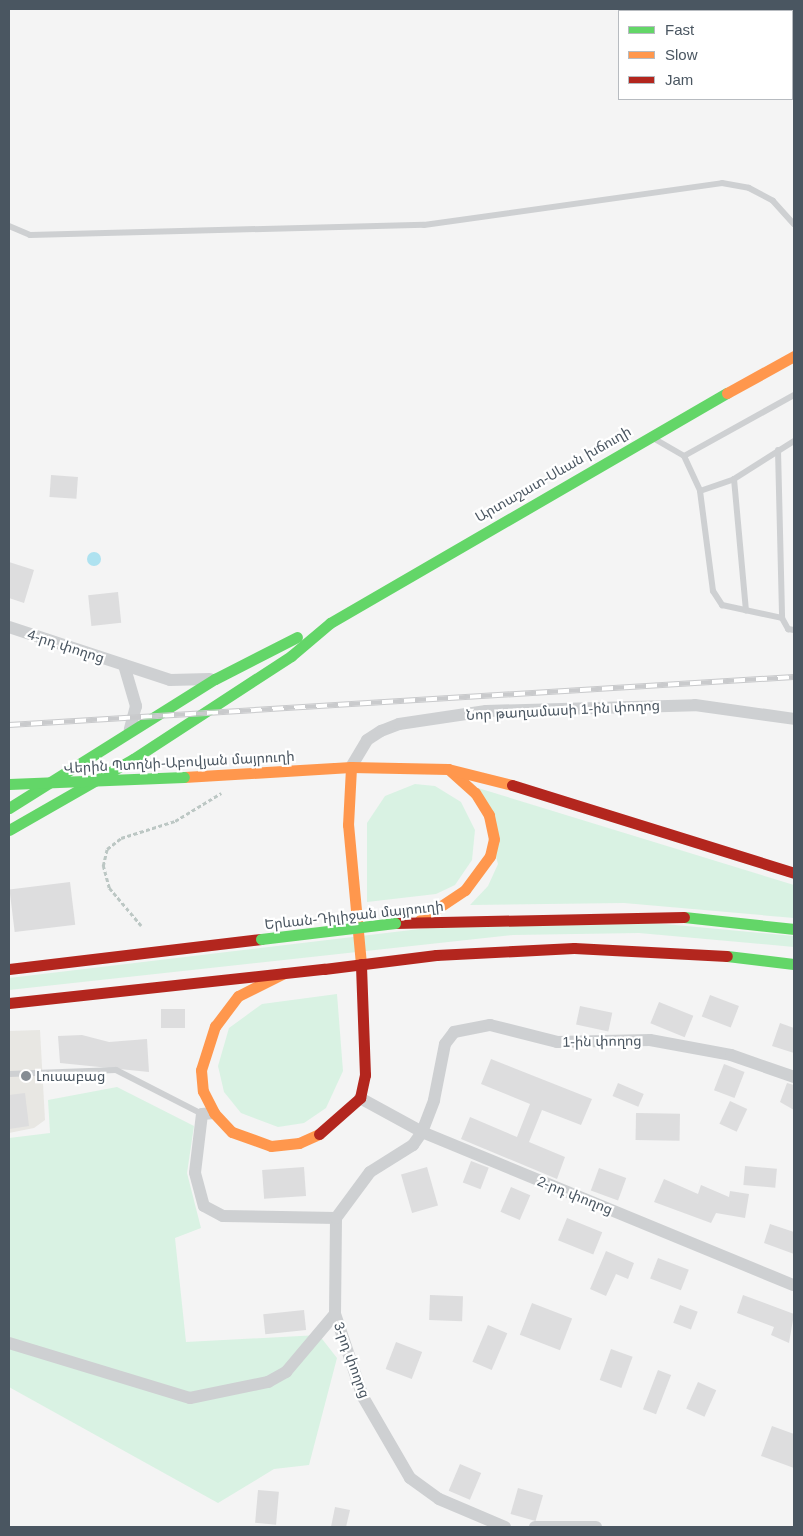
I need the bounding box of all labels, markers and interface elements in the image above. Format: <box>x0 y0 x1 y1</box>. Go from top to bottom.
legend <box>618 10 793 100</box>
text: Fast <box>665 21 694 38</box>
text: Slow <box>665 46 698 63</box>
text: Jam <box>665 71 693 88</box>
street label: Արտաշատ-Սևան խճուղի <box>472 422 634 526</box>
street label: 4-րդ փողոց <box>25 626 107 666</box>
street label: Նոր թաղամասի 1-ին փողոց <box>466 697 660 723</box>
street label: Վերին Պտղնի-Աբովյան մայրուղի <box>63 748 295 776</box>
street label: Երևան-Դիլիջան մայրուղի <box>264 897 444 933</box>
street label: 1-ին փողոց <box>562 1032 642 1050</box>
place label: Լուսաբաց <box>36 1068 105 1084</box>
marker: Լուսաբաց <box>20 1070 32 1082</box>
street label: 2-րդ փողոց <box>535 1172 615 1218</box>
street label: 3-րդ փողոց <box>330 1320 374 1400</box>

